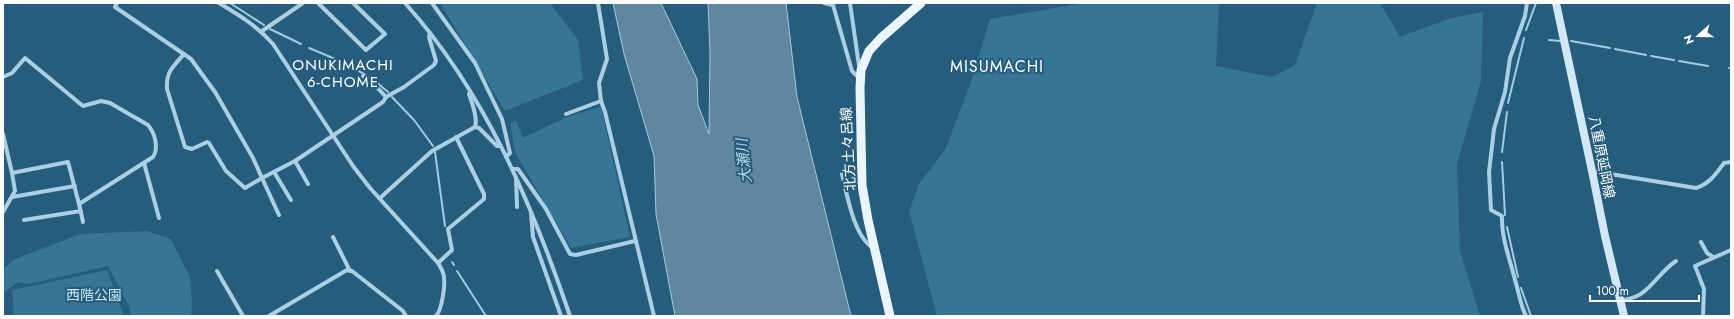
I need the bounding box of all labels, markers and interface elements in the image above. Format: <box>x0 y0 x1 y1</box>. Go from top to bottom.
north arrow <box>1678 16 1718 56</box>
text: N <box>1680 33 1698 47</box>
district label: ONUKIMACHI 6-CHOME <box>292 54 394 93</box>
district label: MISUMACHI <box>950 55 1044 78</box>
street label: 北方土々呂線 <box>836 107 860 191</box>
street label: 八重原延岡線 <box>1584 114 1620 200</box>
water label: 大瀬川 <box>731 135 757 185</box>
scale bar <box>1590 277 1699 303</box>
text: 100 m <box>1596 282 1629 300</box>
park label: 西階公園 <box>66 285 122 305</box>

